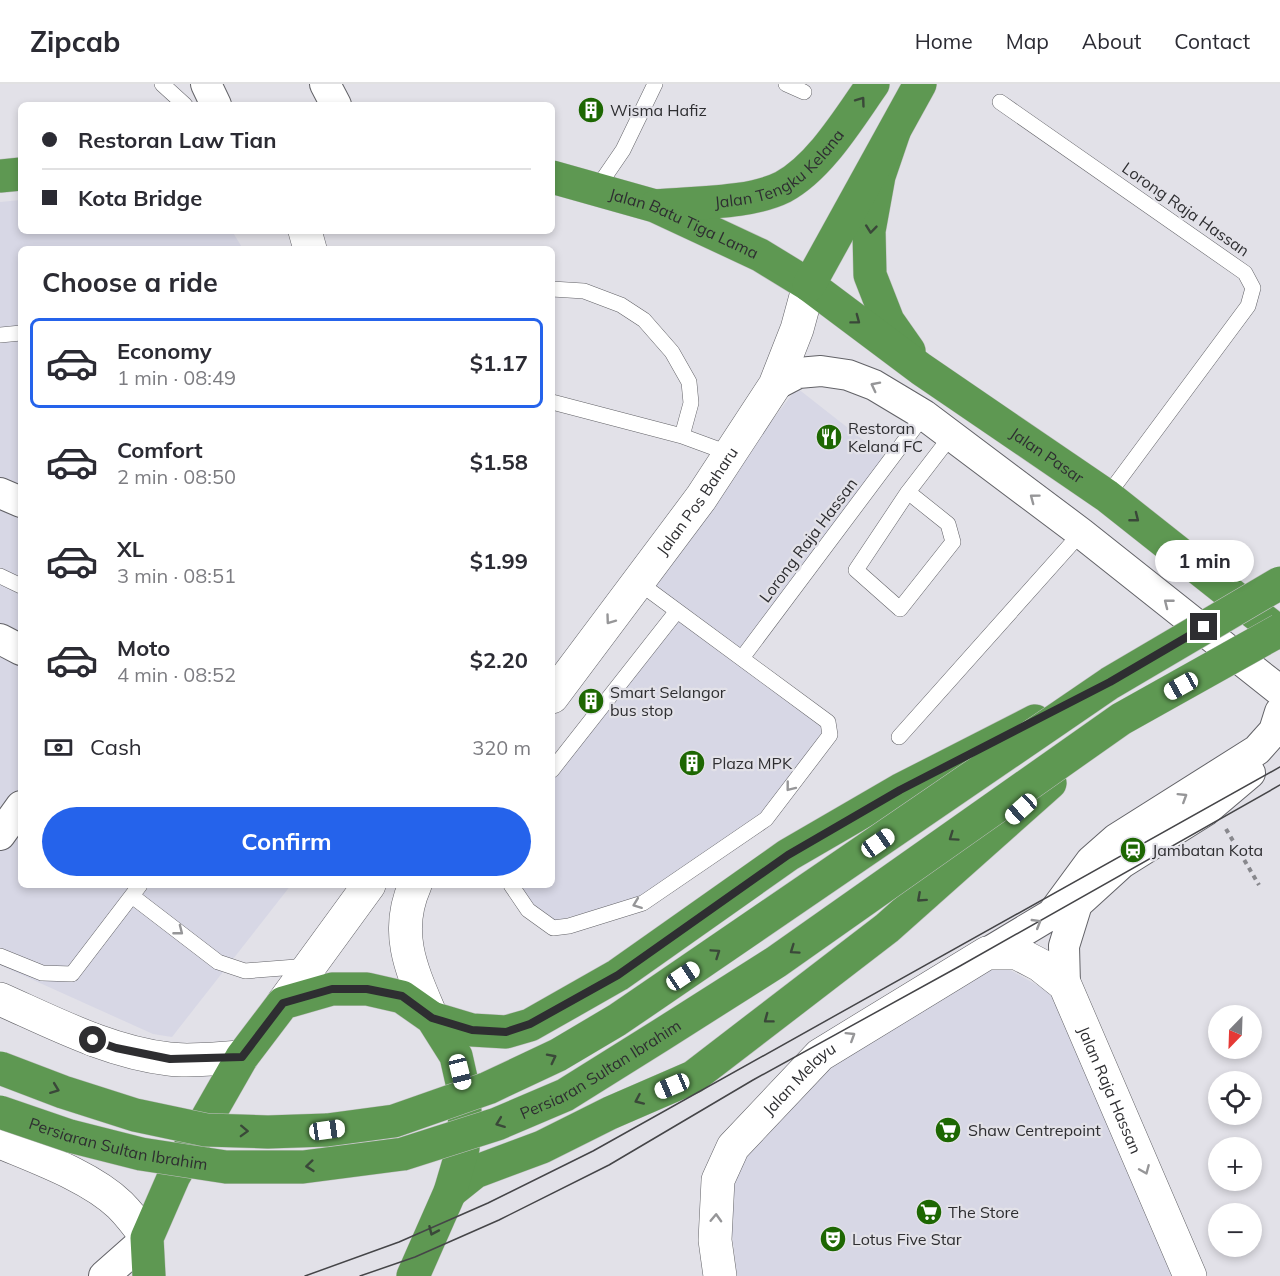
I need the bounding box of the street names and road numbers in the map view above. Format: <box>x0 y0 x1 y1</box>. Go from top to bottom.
street label: Jalan Tengku Kelana <box>714 125 848 212</box>
street label: Lorong Raja Hassan <box>1119 158 1253 260</box>
street label: Jalan Batu Tiga Lama <box>607 184 762 263</box>
street label: Jalan Pasar <box>1006 423 1088 487</box>
street label: Jalan Pos Baharu <box>652 443 742 559</box>
street label: Lorong Raja Hassan <box>755 474 861 606</box>
street label: Persiaran Sultan Ibrahim <box>517 1015 685 1123</box>
street label: Jalan Raja Hassan <box>1074 1023 1146 1157</box>
street label: Jalan Melayu <box>758 1038 839 1119</box>
street label: Persiaran Sultan Ibrahim <box>27 1113 209 1174</box>

